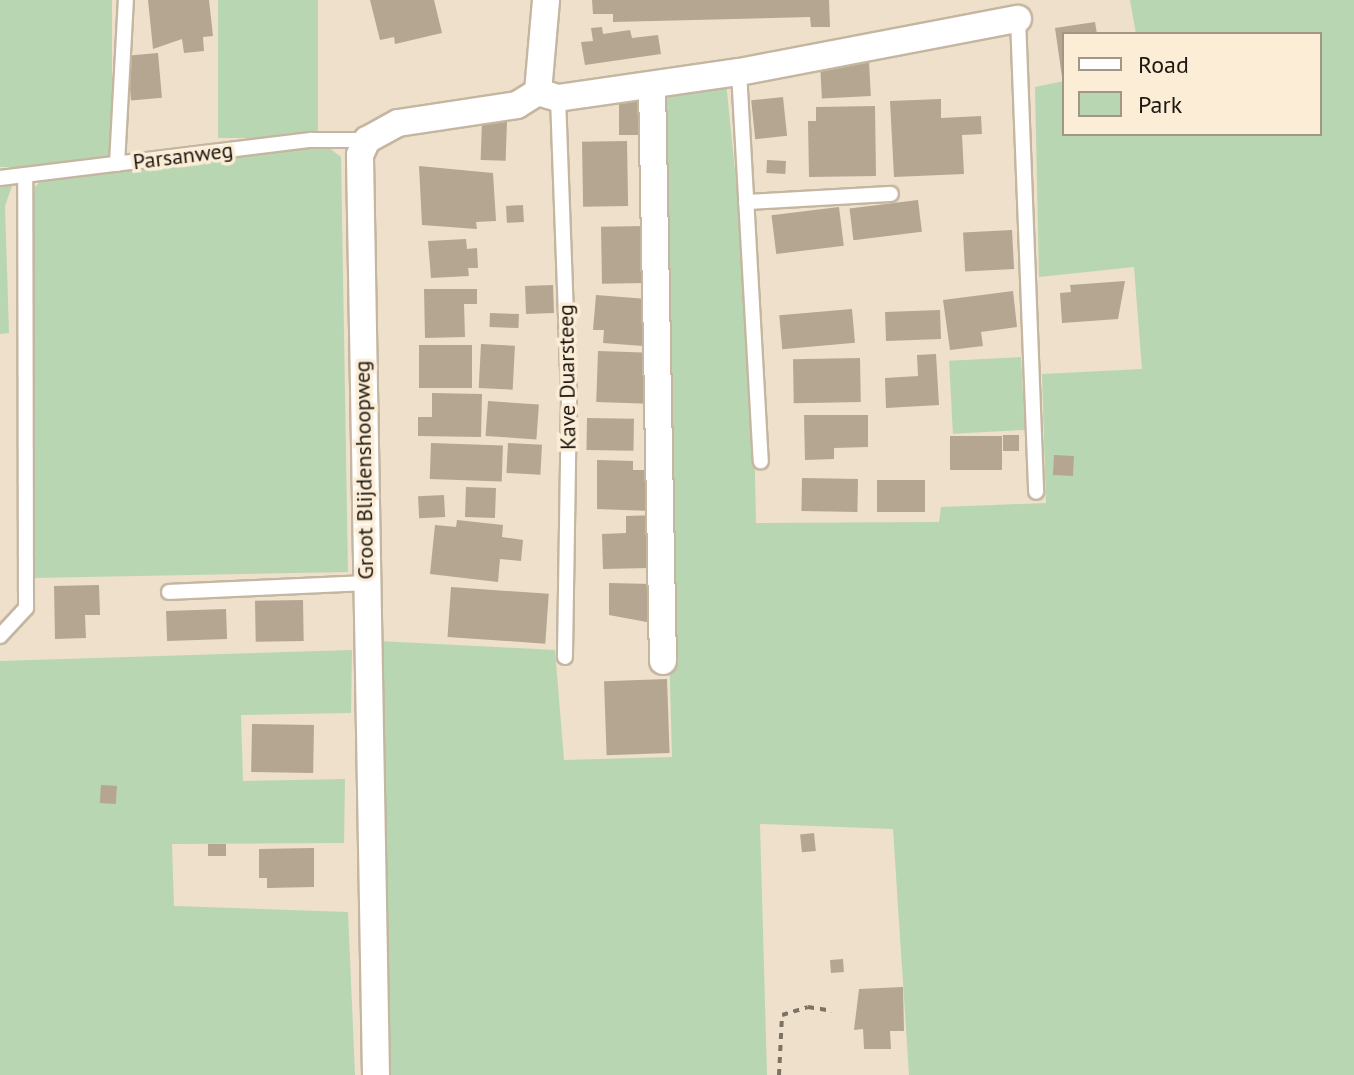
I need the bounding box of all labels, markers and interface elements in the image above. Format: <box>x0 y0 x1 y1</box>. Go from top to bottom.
legend <box>1062 32 1322 136</box>
text: Road <box>1138 49 1189 80</box>
text: Park <box>1138 89 1182 120</box>
street label: Parsanweg <box>131 137 235 175</box>
street label: Kave Duarsteeg <box>553 304 581 450</box>
street label: Groot Blijdenshoopweg <box>349 360 379 580</box>

